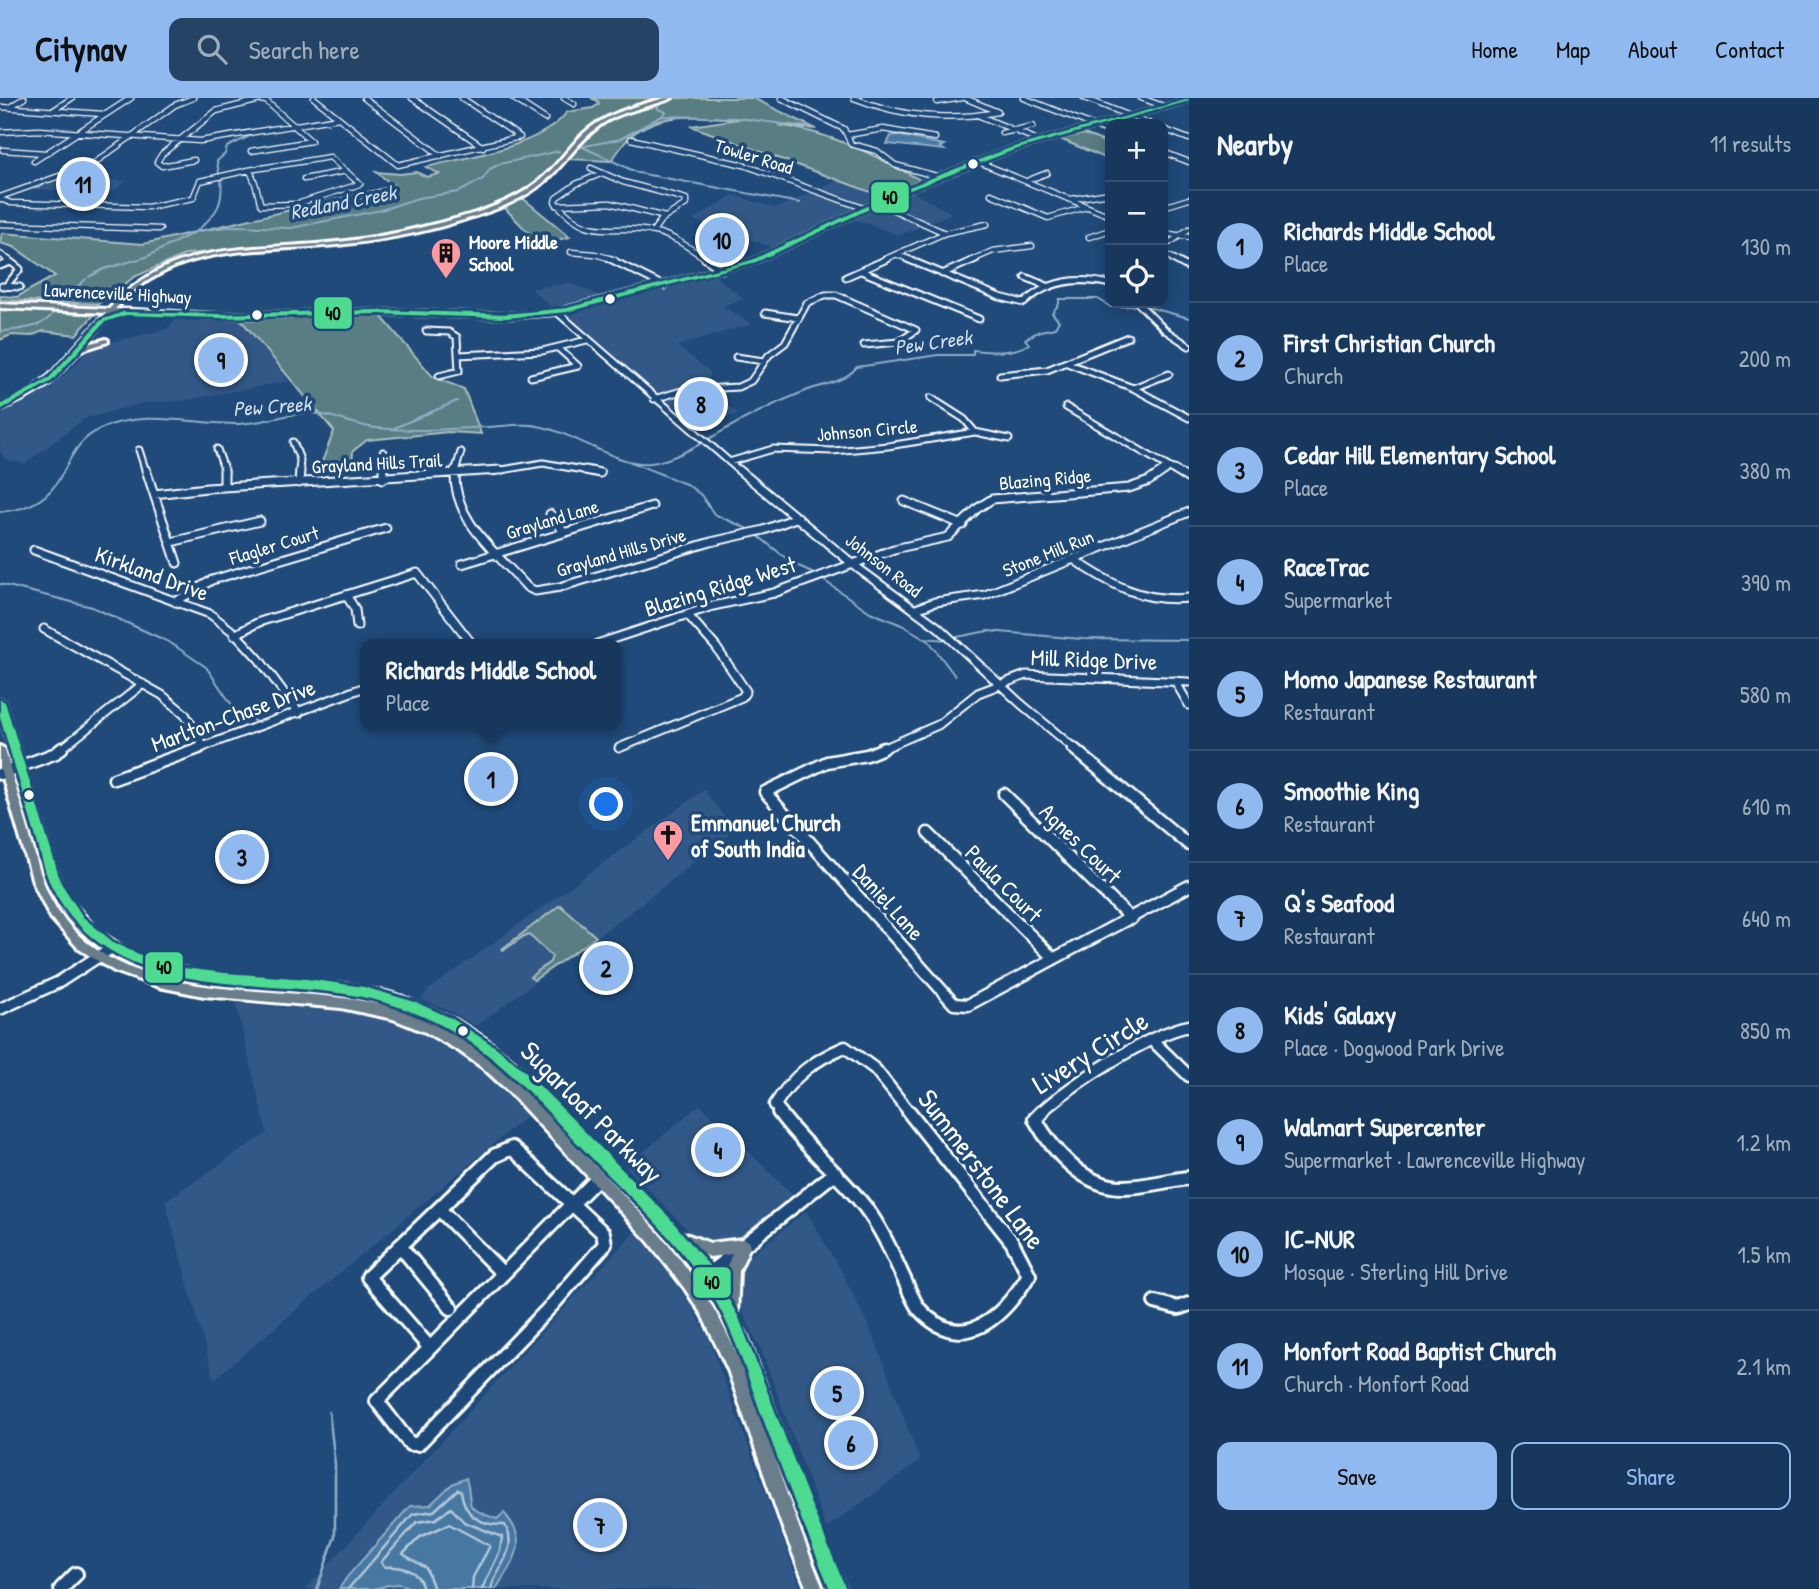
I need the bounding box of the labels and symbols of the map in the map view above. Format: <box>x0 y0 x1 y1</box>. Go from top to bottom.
street label: Towler Road <box>712 132 797 180</box>
unlabelled marker <box>966 157 980 171</box>
pin: 11 <box>60 158 106 210</box>
water label: Redland Creek <box>288 177 401 226</box>
line badge: 40 <box>870 181 910 214</box>
text: 40 <box>882 184 898 210</box>
pin: 10 <box>699 214 745 266</box>
place label: Moore Middle School <box>469 229 558 277</box>
building icon: Moore Middle School <box>429 236 463 280</box>
street label: Lawrenceville Highway <box>44 276 192 310</box>
unlabelled marker <box>603 292 617 306</box>
line badge: 40 <box>313 296 353 330</box>
text: 40 <box>325 300 341 326</box>
unlabelled marker <box>250 308 264 322</box>
water label: Pew Creek <box>892 322 976 362</box>
pin: 9 <box>198 334 244 386</box>
pin: 8 <box>678 378 724 430</box>
water label: Pew Creek <box>232 389 314 423</box>
street label: Johnson Circle <box>815 413 919 447</box>
street label: Grayland Hills Trail <box>311 447 444 479</box>
street label: Blazing Ridge <box>998 462 1093 496</box>
street label: Grayland Lane <box>503 492 602 545</box>
street label: Flagler Court <box>225 519 322 571</box>
street label: Grayland Hills Drive <box>553 521 689 583</box>
street label: Stone Mill Run <box>998 523 1098 583</box>
street label: Johnson Road <box>840 527 928 603</box>
street label: Kirkland Drive <box>91 538 213 608</box>
street label: Blazing Ridge West <box>640 548 801 624</box>
street label: Mill Ridge Drive <box>1030 641 1158 677</box>
street label: Marlton-Chase Drive <box>147 671 319 759</box>
pin: 1 <box>468 753 514 805</box>
your location <box>589 787 623 821</box>
unlabelled marker <box>22 788 36 802</box>
street label: Agnes Court <box>1033 796 1130 891</box>
place label: Emmanuel Church of South India <box>691 807 841 864</box>
church icon: Emmanuel Church of South India <box>651 818 685 862</box>
pin: 3 <box>219 831 265 883</box>
street label: Paula Court <box>959 838 1050 929</box>
street label: Daniel Lane <box>846 857 932 947</box>
pin: 2 <box>583 942 629 994</box>
line badge: 40 <box>144 951 184 984</box>
text: 40 <box>156 954 172 980</box>
street label: Livery Circle <box>1025 1001 1155 1103</box>
unlabelled marker <box>456 1024 470 1038</box>
street label: Sugarloaf Parkway <box>512 1032 672 1192</box>
street label: Summerstone Lane <box>909 1081 1055 1257</box>
pin: 4 <box>695 1124 741 1176</box>
line badge: 40 <box>692 1266 732 1299</box>
text: 40 <box>704 1269 720 1295</box>
pin: 5 <box>814 1367 860 1419</box>
pin: 6 <box>828 1417 874 1469</box>
pin: 7 <box>577 1499 623 1551</box>

